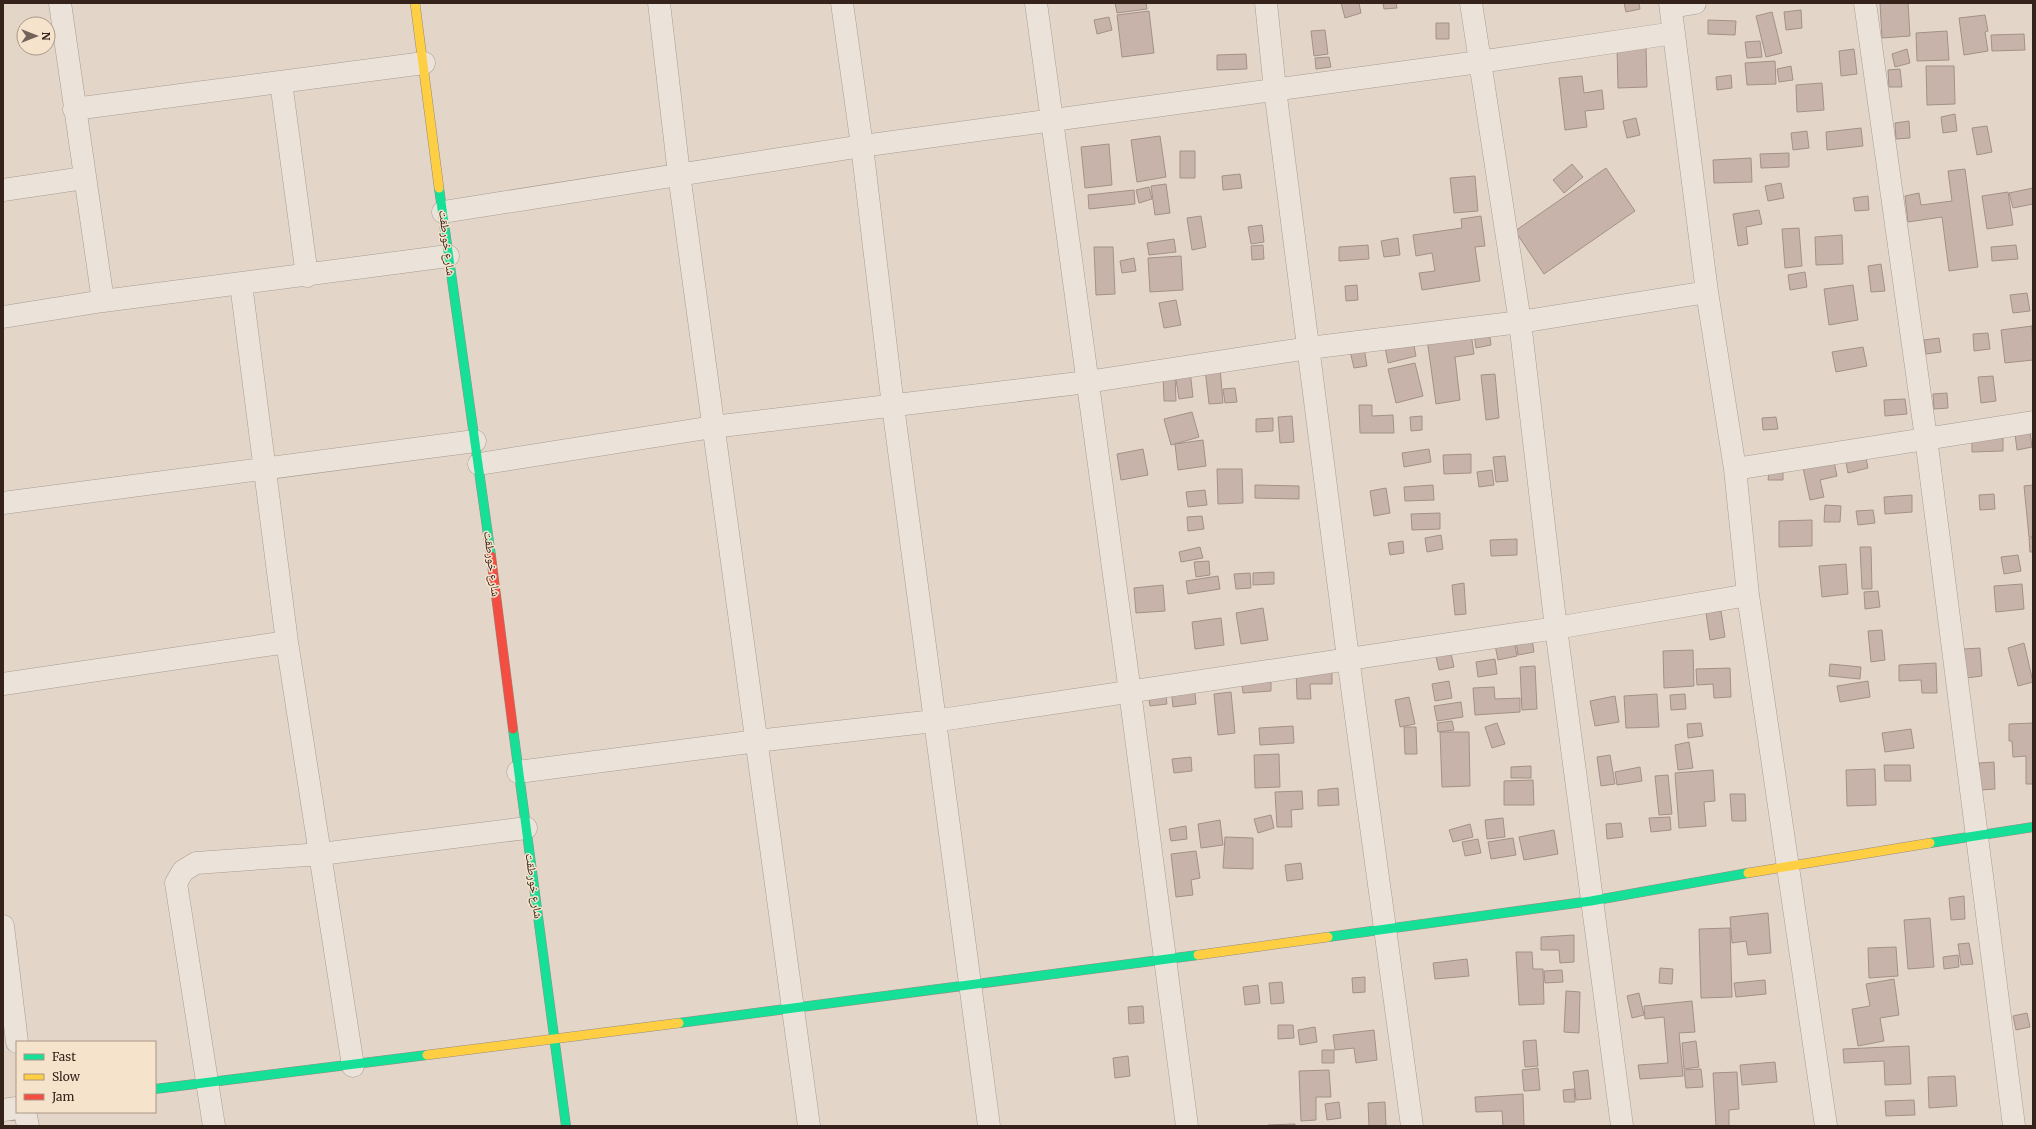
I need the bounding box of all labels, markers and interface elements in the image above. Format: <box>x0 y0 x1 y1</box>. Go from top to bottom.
north arrow <box>16 16 56 56</box>
text: N <box>39 32 53 41</box>
street label: شارع خورطقت <box>435 209 459 277</box>
street label: شارع خورطقت <box>480 530 504 598</box>
street label: شارع خورطقت <box>521 852 547 920</box>
legend <box>16 1041 156 1113</box>
text: Fast <box>52 1049 76 1064</box>
text: Slow <box>52 1069 81 1084</box>
text: Jam <box>51 1089 75 1104</box>

